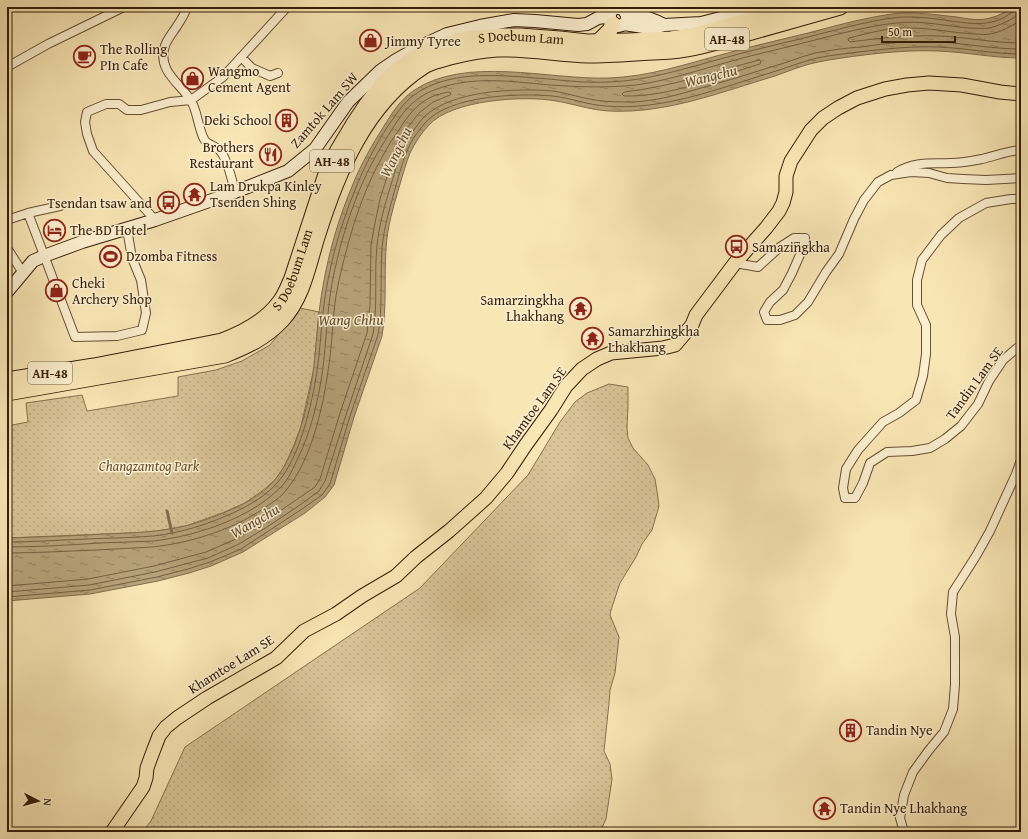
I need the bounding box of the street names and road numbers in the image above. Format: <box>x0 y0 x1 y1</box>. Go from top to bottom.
street label: S Doebum Lam <box>477 26 565 49</box>
road number: AH-48 <box>705 28 749 50</box>
street label: Zamtok Lam SW <box>285 68 363 152</box>
road number: AH-48 <box>310 150 354 172</box>
street label: S Doebum Lam <box>267 226 318 315</box>
street label: Tandin Lam SE <box>941 342 1007 424</box>
road number: AH-48 <box>28 362 72 384</box>
street label: Khamtoe Lam SE <box>497 363 571 453</box>
street label: Khamtoe Lam SE <box>184 630 278 698</box>

